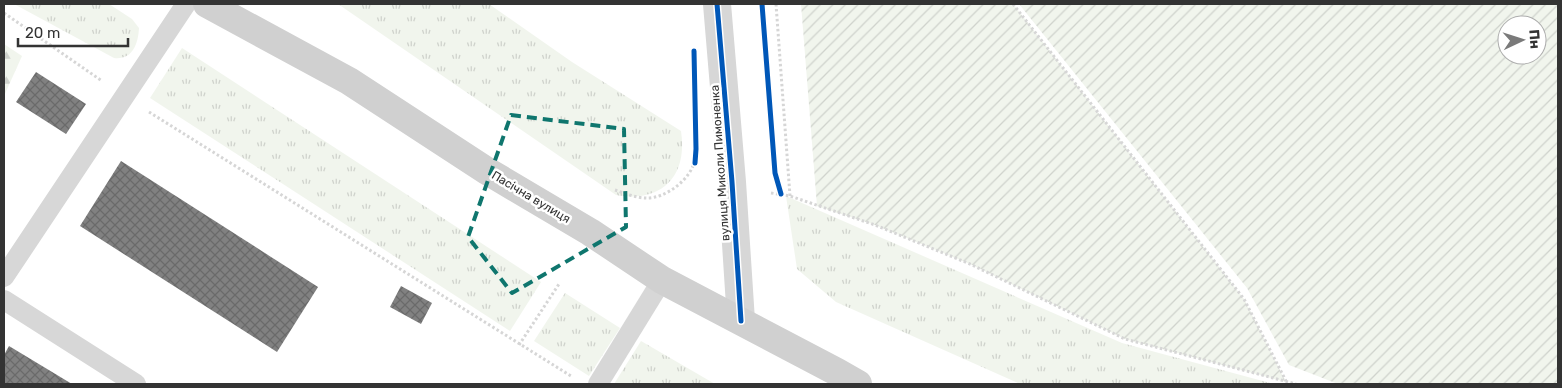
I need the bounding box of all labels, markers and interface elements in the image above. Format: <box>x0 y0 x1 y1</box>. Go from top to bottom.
scale bar <box>18 15 128 47</box>
north arrow <box>1497 15 1547 65</box>
text: 20 m <box>25 24 60 42</box>
text: Пн <box>1525 29 1544 49</box>
street label: вулиця Миколи Пимоненка <box>708 84 732 242</box>
street label: Пасічна вулиця <box>489 168 573 226</box>

